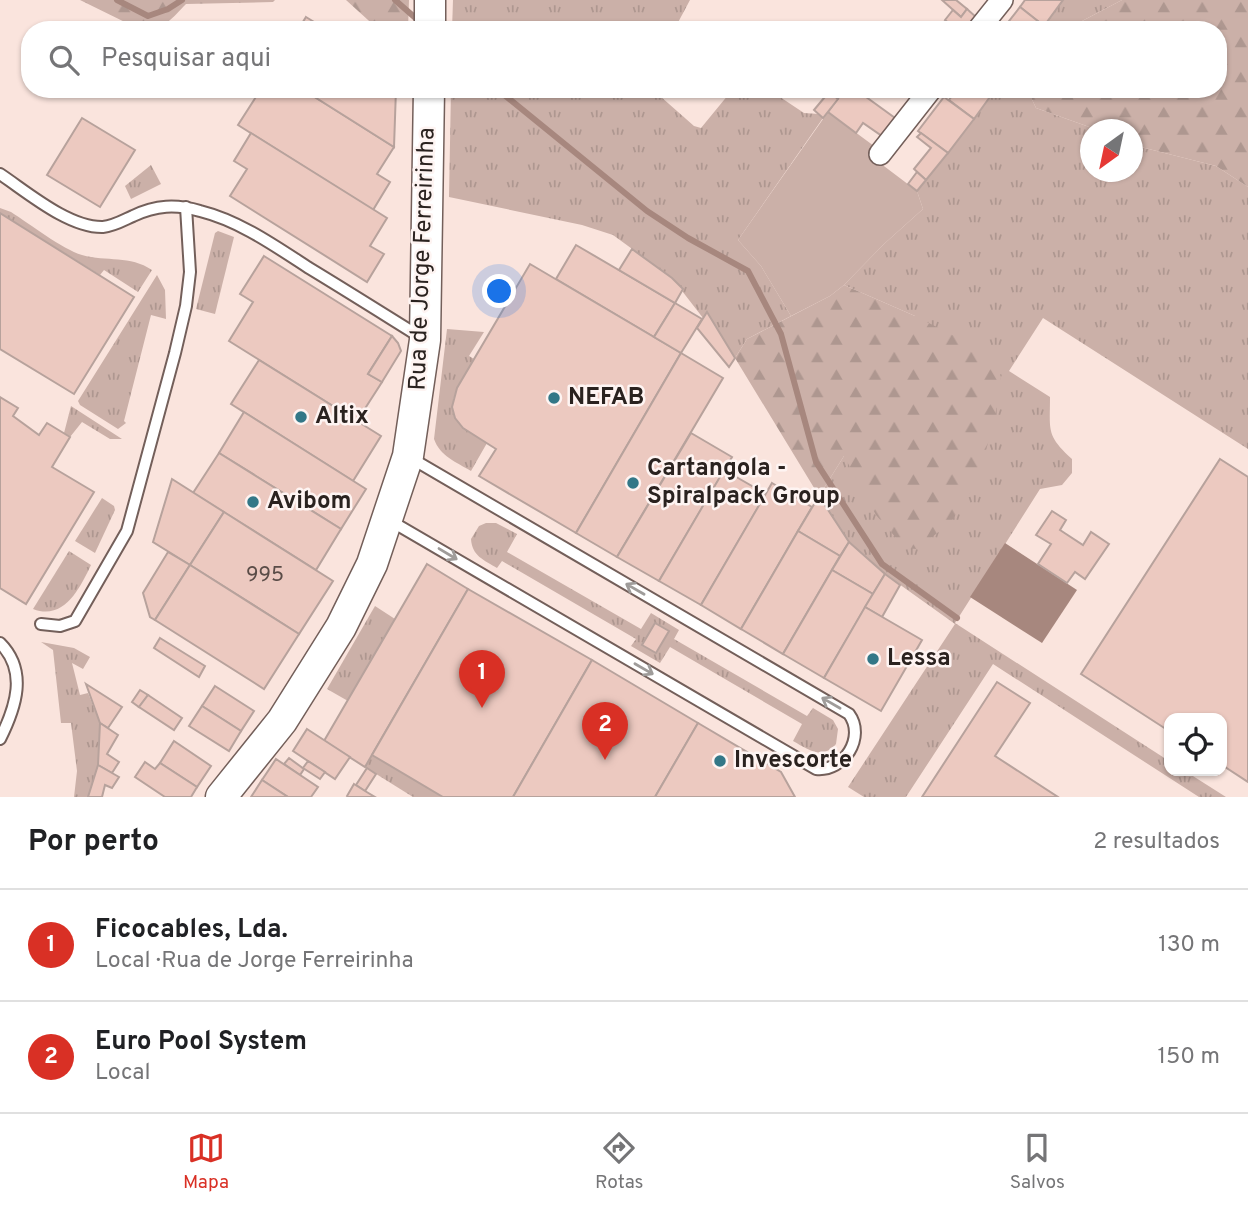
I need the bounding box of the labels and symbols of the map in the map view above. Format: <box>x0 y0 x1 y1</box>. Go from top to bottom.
north arrow <box>1080 119 1143 182</box>
street label: Rua de Jorge Ferreirinha <box>403 127 443 391</box>
your location <box>482 274 516 308</box>
place label: NEFAB <box>568 383 644 413</box>
marker: NEFAB <box>546 390 562 406</box>
place label: Altix <box>315 402 369 432</box>
marker: Altix <box>293 409 309 425</box>
place label: Cartangola - Spiralpack Group <box>647 454 840 512</box>
marker: Cartangola - Spiralpack Group <box>625 475 641 491</box>
place label: Avibom <box>267 487 351 517</box>
marker: Avibom <box>245 494 261 510</box>
one-way arrow <box>437 547 457 561</box>
house number: 995 <box>246 562 284 589</box>
one-way arrow <box>625 581 645 595</box>
place label: Lessa <box>887 644 951 674</box>
pin: 1 <box>459 650 505 708</box>
marker: Lessa <box>865 651 881 667</box>
one-way arrow <box>634 662 654 676</box>
one-way arrow <box>822 696 842 710</box>
pin: 2 <box>582 702 628 760</box>
place label: Invescorte <box>734 746 852 776</box>
marker: Invescorte <box>712 753 728 769</box>

